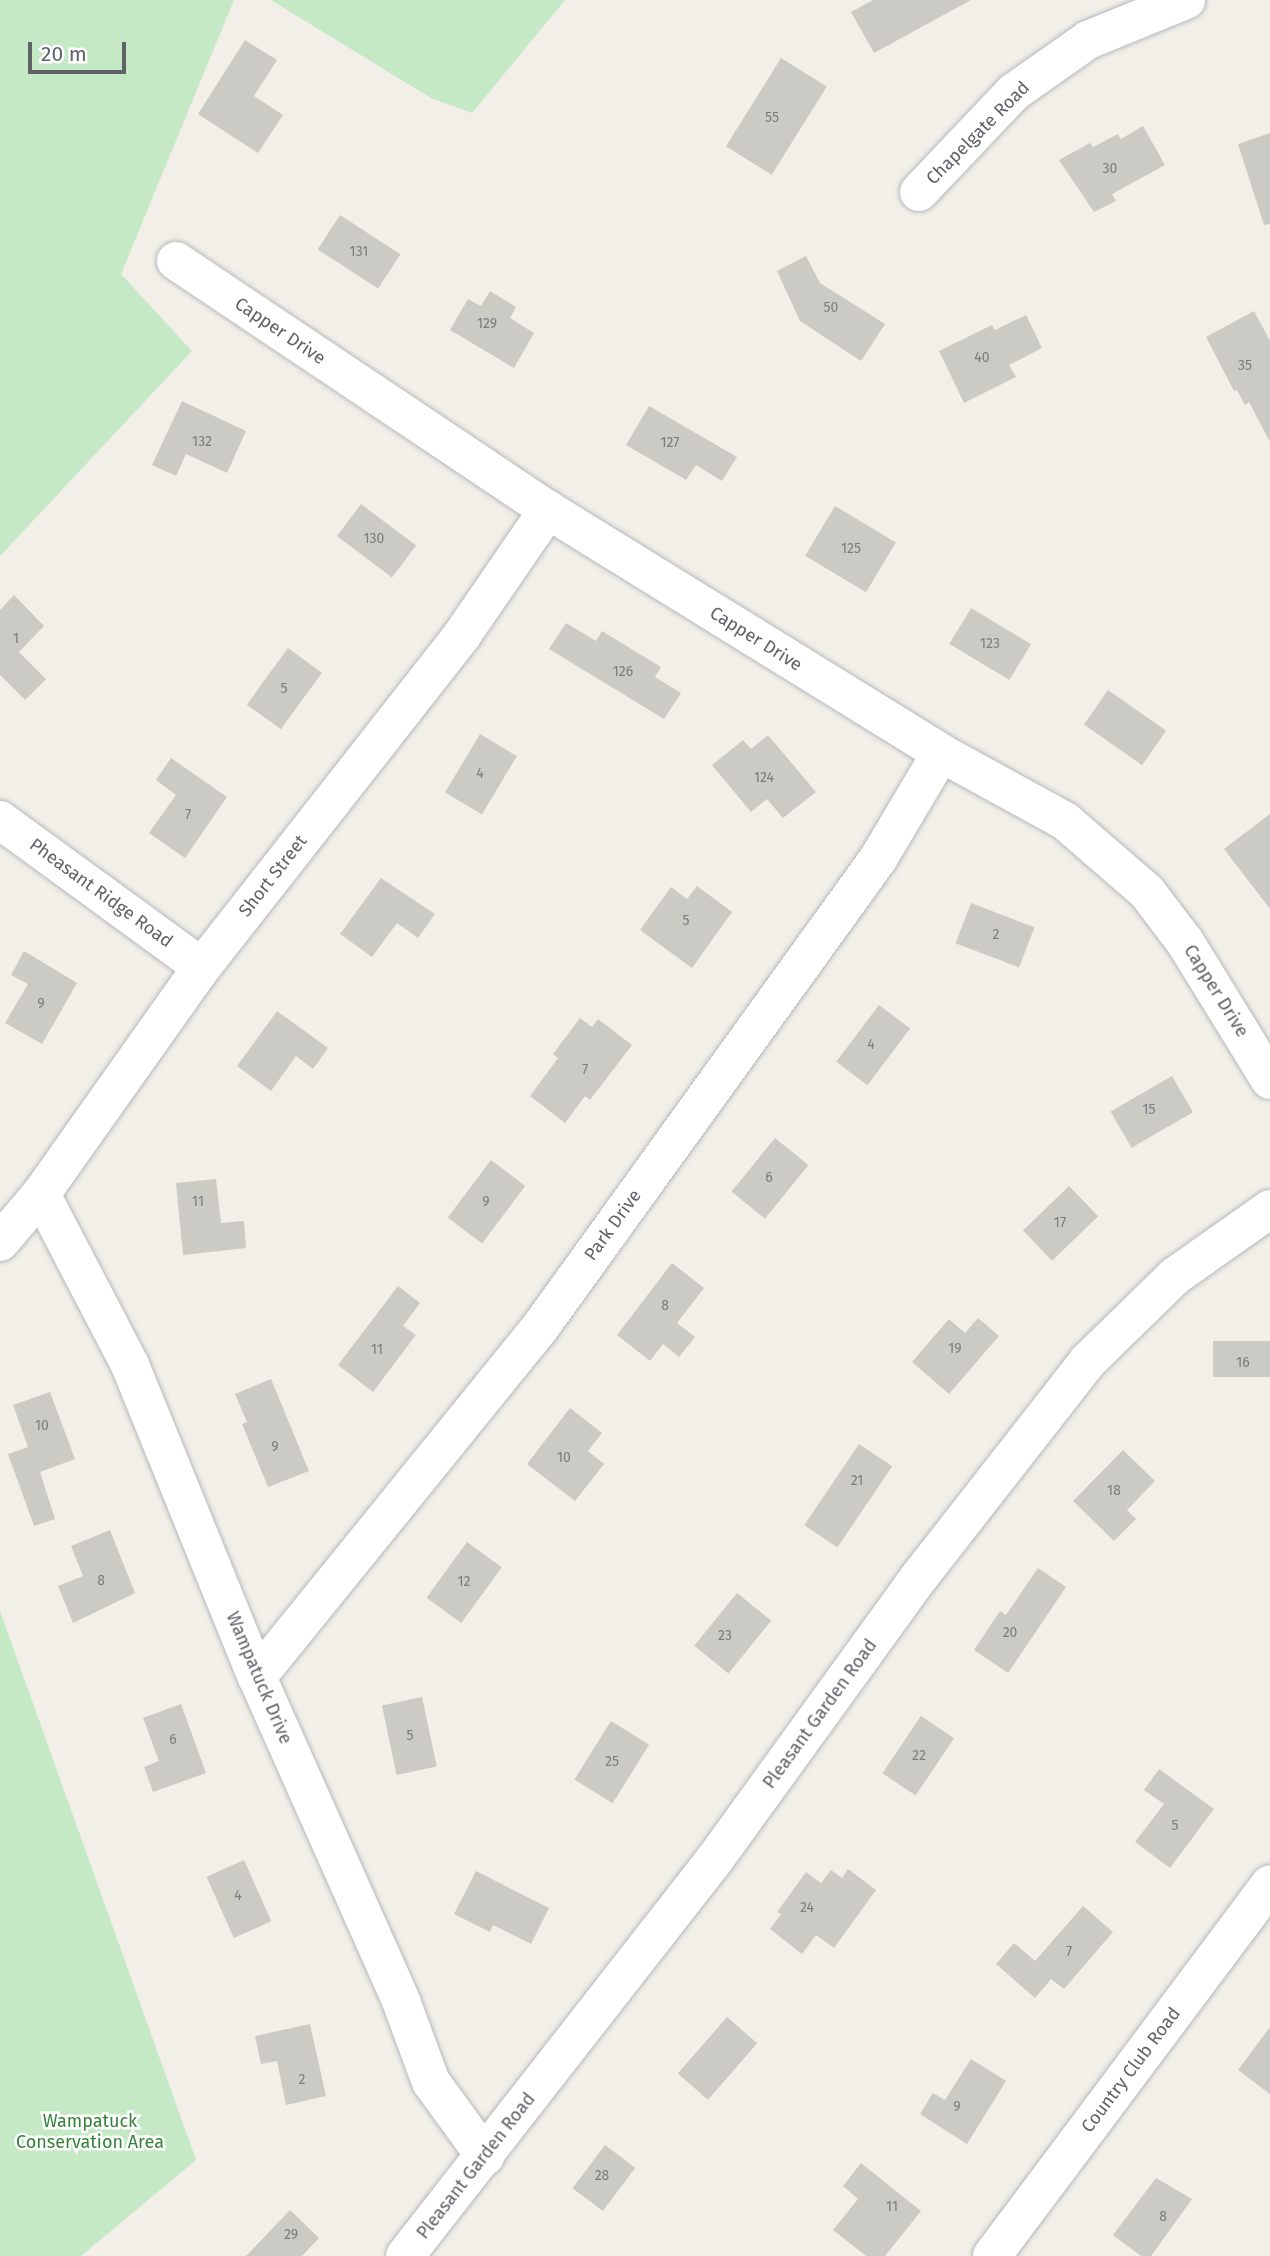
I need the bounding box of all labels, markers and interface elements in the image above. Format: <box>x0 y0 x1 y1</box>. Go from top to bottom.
scale bar <box>32 28 130 72</box>
text: 20 m <box>41 41 87 67</box>
street label: Chapelgate Road <box>922 77 1034 189</box>
house number: 55 <box>765 110 779 126</box>
house number: 30 <box>1103 161 1117 177</box>
house number: 131 <box>350 244 368 260</box>
street label: Capper Drive <box>231 293 329 369</box>
house number: 50 <box>824 300 838 316</box>
house number: 129 <box>477 316 497 332</box>
house number: 40 <box>974 350 990 366</box>
house number: 35 <box>1238 358 1252 374</box>
house number: 132 <box>192 434 212 450</box>
house number: 127 <box>660 435 680 451</box>
house number: 130 <box>364 531 384 547</box>
house number: 125 <box>841 541 861 557</box>
street label: Capper Drive <box>706 602 806 676</box>
house number: 1 <box>13 631 19 647</box>
house number: 123 <box>980 636 1000 652</box>
house number: 126 <box>613 664 633 680</box>
house number: 5 <box>280 681 288 697</box>
house number: 4 <box>476 766 484 782</box>
house number: 124 <box>754 770 774 786</box>
house number: 7 <box>185 807 191 823</box>
street label: Short Street <box>234 831 312 921</box>
street label: Pheasant Ridge Road <box>25 834 177 952</box>
house number: 5 <box>682 913 690 929</box>
house number: 2 <box>993 927 999 943</box>
street label: Capper Drive <box>1179 941 1253 1041</box>
house number: 9 <box>37 996 45 1012</box>
house number: 4 <box>867 1037 875 1053</box>
house number: 7 <box>582 1062 588 1078</box>
house number: 15 <box>1142 1102 1156 1118</box>
house number: 6 <box>765 1170 773 1186</box>
street label: Park Drive <box>580 1185 646 1265</box>
house number: 11 <box>192 1194 204 1210</box>
house number: 9 <box>482 1194 490 1210</box>
house number: 17 <box>1054 1215 1066 1231</box>
house number: 8 <box>661 1298 669 1314</box>
house number: 19 <box>948 1341 962 1357</box>
house number: 11 <box>371 1342 383 1358</box>
house number: 16 <box>1236 1355 1250 1371</box>
house number: 10 <box>35 1418 49 1434</box>
house number: 9 <box>271 1439 279 1455</box>
house number: 10 <box>557 1450 571 1466</box>
house number: 21 <box>851 1473 863 1489</box>
house number: 18 <box>1107 1483 1121 1499</box>
house number: 8 <box>97 1573 105 1589</box>
house number: 12 <box>458 1574 470 1590</box>
street label: Wampatuck Drive <box>221 1609 297 1747</box>
house number: 20 <box>1003 1625 1017 1641</box>
house number: 23 <box>718 1628 732 1644</box>
street label: Pleasant Garden Road <box>759 1635 881 1793</box>
house number: 5 <box>406 1728 414 1744</box>
house number: 6 <box>169 1732 177 1748</box>
house number: 22 <box>912 1748 926 1764</box>
house number: 25 <box>605 1754 619 1770</box>
house number: 5 <box>1171 1818 1179 1834</box>
house number: 4 <box>234 1888 242 1904</box>
house number: 24 <box>800 1900 814 1916</box>
house number: 7 <box>1066 1944 1072 1960</box>
street label: Country Club Road <box>1077 2003 1185 2137</box>
house number: 2 <box>299 2072 305 2088</box>
street label: Pleasant Garden Road <box>412 2089 540 2243</box>
house number: 9 <box>953 2099 961 2115</box>
park label: Wampatuck Conservation Area <box>16 2111 164 2154</box>
house number: 28 <box>595 2168 609 2184</box>
house number: 11 <box>886 2199 898 2215</box>
house number: 8 <box>1159 2209 1167 2225</box>
house number: 29 <box>284 2227 298 2243</box>

